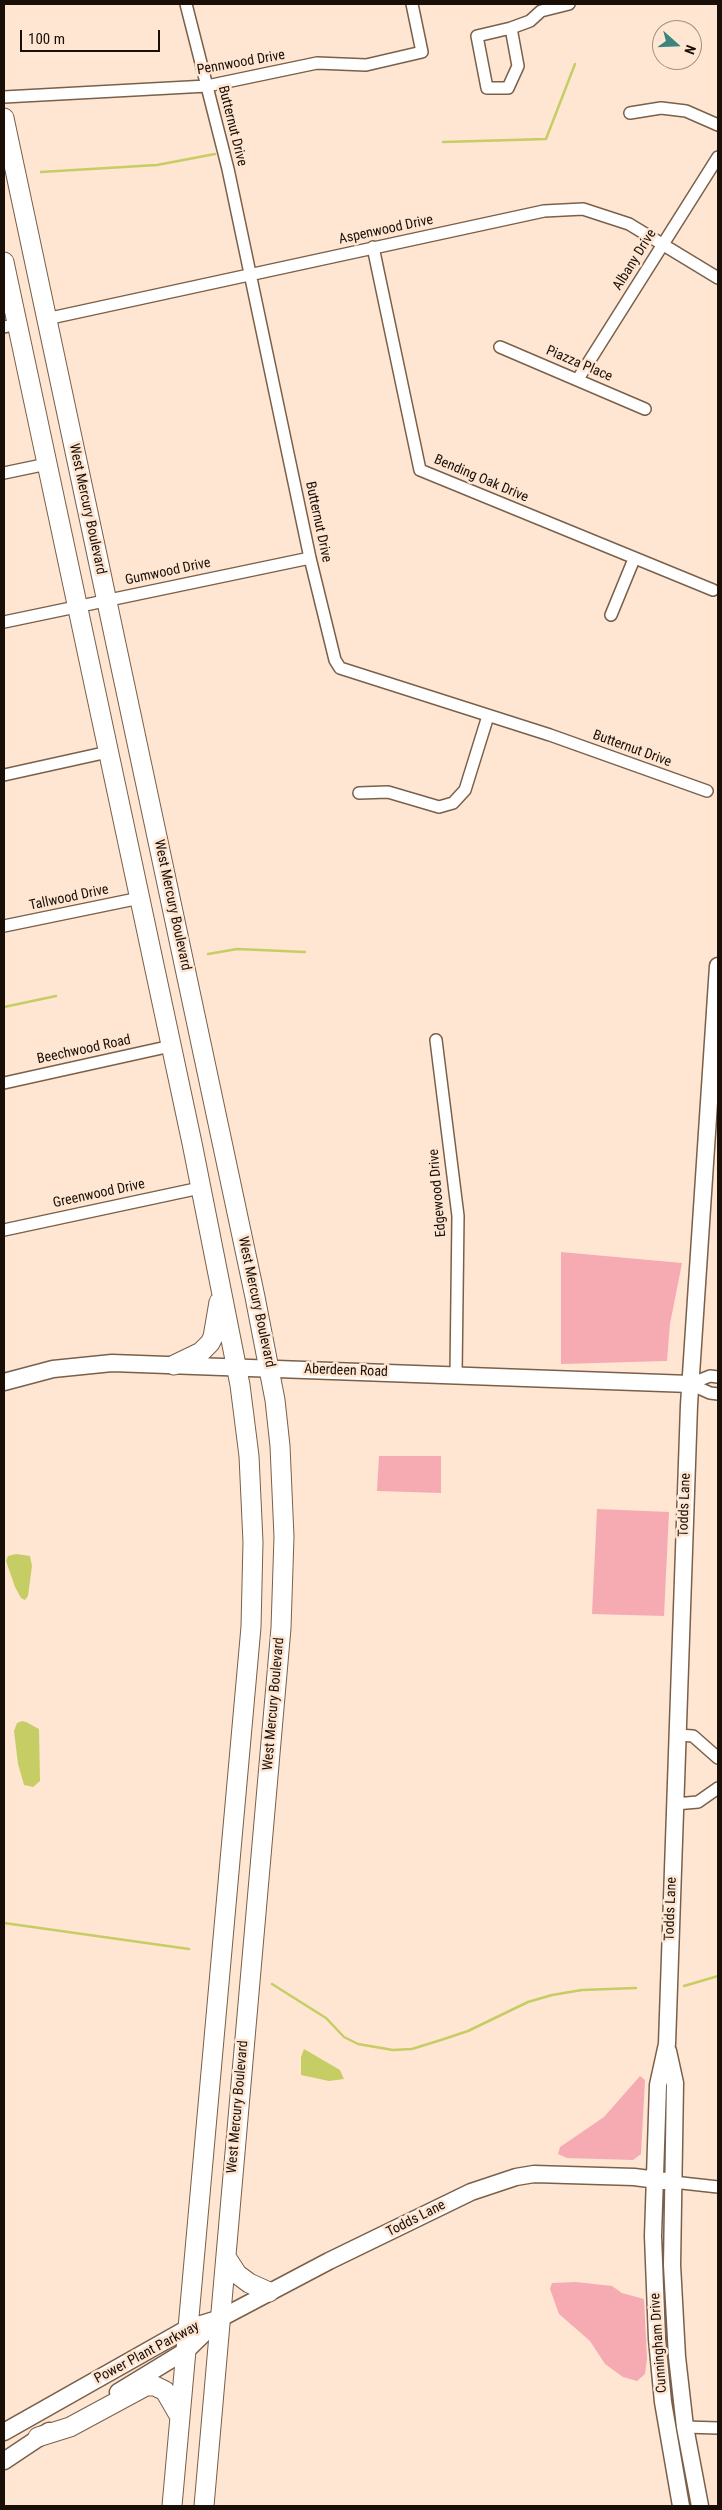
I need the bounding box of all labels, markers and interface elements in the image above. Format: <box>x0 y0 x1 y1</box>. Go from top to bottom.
scale bar <box>22 20 162 52</box>
north arrow <box>652 20 702 70</box>
text: 100 m <box>28 30 65 48</box>
text: N <box>681 43 699 57</box>
street label: Pennwood Drive <box>196 47 286 79</box>
street label: Butternut Drive <box>214 84 250 168</box>
street label: Aspenwood Drive <box>337 212 435 248</box>
street label: Albany Drive <box>610 226 660 294</box>
street label: Piazza Place <box>543 342 615 386</box>
street label: West Mercury Boulevard <box>65 442 109 576</box>
street label: Bending Oak Drive <box>431 452 531 506</box>
street label: Butternut Drive <box>301 480 335 564</box>
street label: Gumwood Drive <box>124 555 212 589</box>
street label: Butternut Drive <box>590 727 674 771</box>
street label: West Mercury Boulevard <box>150 838 194 972</box>
street label: Tallwood Drive <box>28 881 110 915</box>
street label: Beechwood Road <box>36 1032 132 1068</box>
street label: Edgewood Drive <box>426 1148 450 1238</box>
street label: Greenwood Drive <box>51 1176 147 1212</box>
street label: West Mercury Boulevard <box>234 1235 278 1369</box>
street label: Aberdeen Road <box>304 1361 388 1381</box>
street label: Todds Lane <box>675 1473 695 1537</box>
street label: West Mercury Boulevard <box>260 1637 288 1771</box>
street label: Todds Lane <box>661 1877 681 1941</box>
street label: West Mercury Boulevard <box>224 2040 252 2174</box>
street label: Todds Lane <box>384 2197 448 2241</box>
street label: Cunningham Drive <box>647 2292 671 2394</box>
street label: Power Plant Parkway <box>92 2318 202 2388</box>

